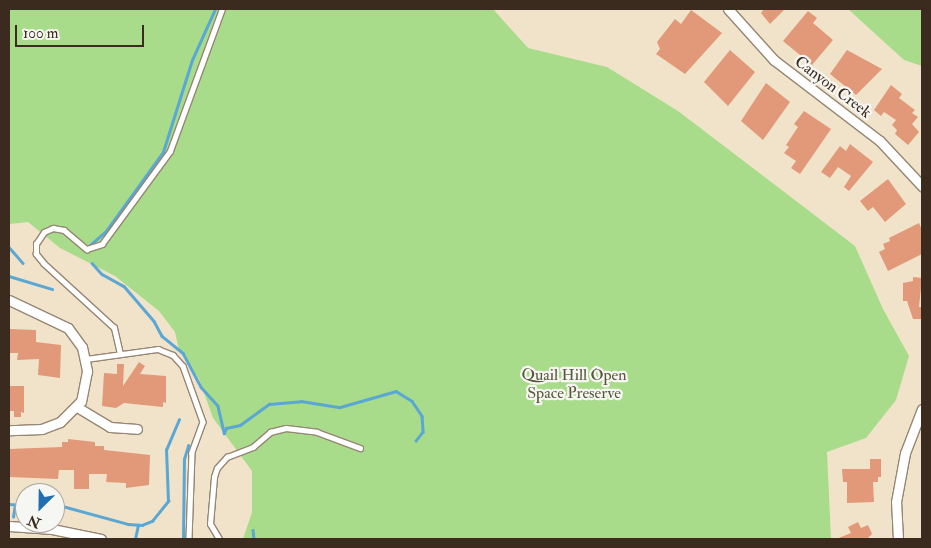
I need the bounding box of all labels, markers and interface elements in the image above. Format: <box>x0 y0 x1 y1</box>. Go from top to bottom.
scale bar <box>18 15 146 47</box>
text: 100 m <box>23 24 58 43</box>
street label: Canyon Creek <box>791 52 875 122</box>
park label: Quail Hill Open Space Preserve <box>521 365 627 403</box>
north arrow <box>15 483 65 533</box>
text: N <box>25 511 43 532</box>

